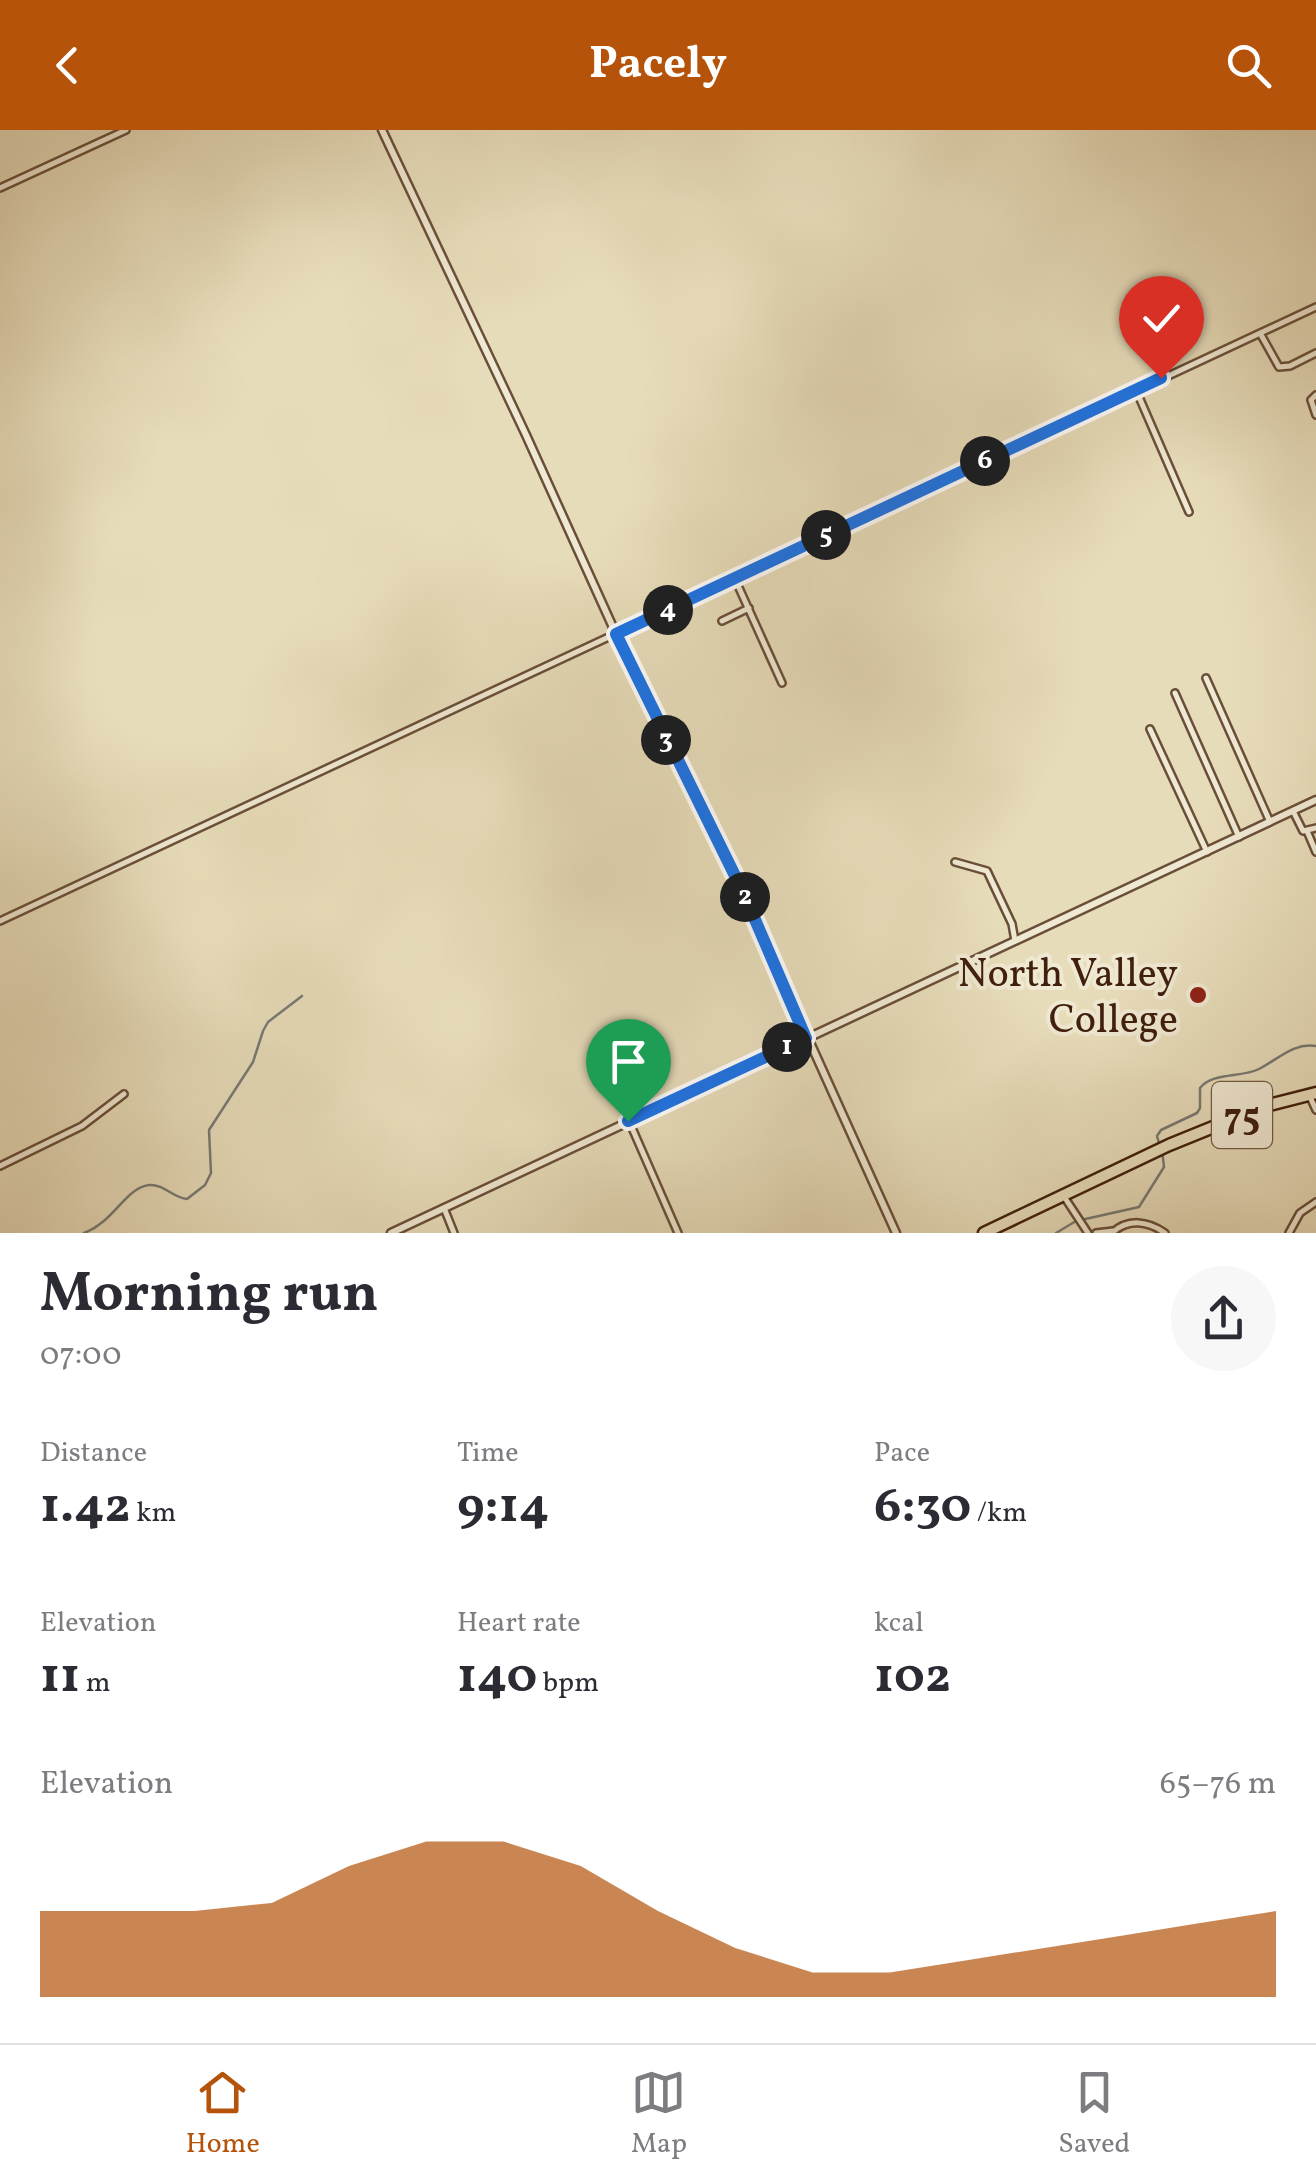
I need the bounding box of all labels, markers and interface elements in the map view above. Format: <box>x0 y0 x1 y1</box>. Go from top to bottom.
text: Pacely <box>589 34 727 97</box>
icon: back <box>40 38 95 93</box>
icon: search <box>1221 38 1276 93</box>
pin <box>1119 276 1204 379</box>
icon: check <box>1134 291 1189 346</box>
pin: 6 <box>960 436 1010 486</box>
text: 6 <box>977 441 993 480</box>
pin: 5 <box>801 510 851 560</box>
text: 5 <box>819 515 833 554</box>
pin: 4 <box>643 585 693 635</box>
text: 4 <box>660 590 676 629</box>
pin: 3 <box>641 715 691 765</box>
text: 3 <box>659 720 673 759</box>
pin: 2 <box>720 872 770 922</box>
text: 2 <box>738 877 752 916</box>
place label: North Valley College <box>958 948 1178 1050</box>
marker: North Valley College <box>1187 984 1209 1006</box>
pin <box>586 1019 671 1122</box>
pin: 1 <box>762 1022 812 1072</box>
text: 1 <box>781 1027 793 1066</box>
icon: arrive <box>601 1034 656 1089</box>
road number: 75 <box>1212 1082 1272 1148</box>
text: Morning run <box>40 1258 379 1334</box>
button: share <box>1171 1266 1276 1371</box>
text: 07:00 <box>40 1334 121 1378</box>
text: Distance <box>40 1434 147 1473</box>
text: Time <box>457 1434 518 1473</box>
text: Pace <box>874 1434 930 1473</box>
text: 1.42 <box>40 1473 131 1543</box>
text: 9:14 <box>457 1473 549 1543</box>
text: 6:30 <box>874 1473 971 1543</box>
text: km <box>131 1494 176 1533</box>
text: /km <box>971 1494 1027 1533</box>
text: Elevation <box>40 1604 156 1643</box>
text: Heart rate <box>457 1604 581 1643</box>
text: kcal <box>874 1604 924 1643</box>
text: 11 <box>40 1643 80 1713</box>
text: 140 <box>457 1643 537 1713</box>
text: 102 <box>874 1643 951 1713</box>
text: m <box>80 1664 111 1703</box>
text: bpm <box>537 1664 599 1703</box>
text: Elevation <box>40 1763 173 1807</box>
text: 65–76 m <box>1160 1763 1276 1807</box>
tab: Home <box>186 2065 260 2164</box>
tab: Map <box>631 2065 687 2164</box>
tab: Saved <box>1058 2065 1130 2164</box>

